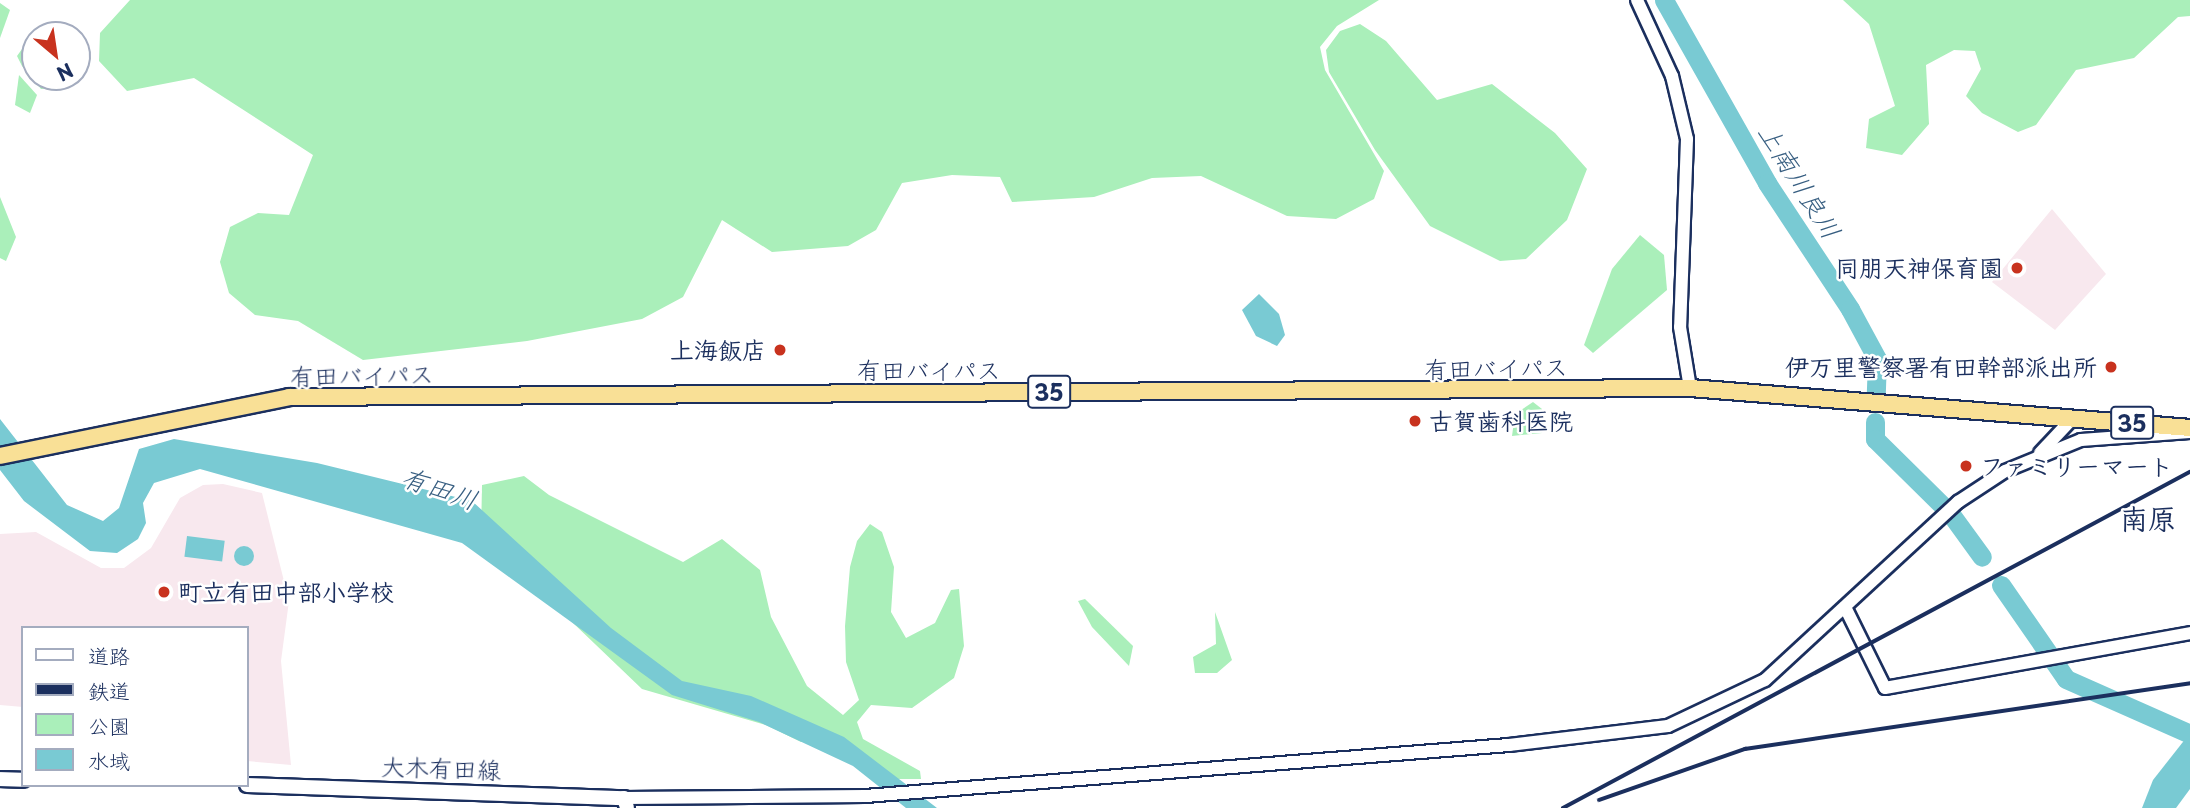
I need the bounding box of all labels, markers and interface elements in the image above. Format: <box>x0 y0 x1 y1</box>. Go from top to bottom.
north arrow <box>21 21 91 91</box>
text: N <box>52 57 79 89</box>
water label: 上南川良川 <box>1752 118 1848 244</box>
place label: 同朋天神保育園 <box>1835 254 2003 282</box>
marker: 同朋天神保育園 <box>2009 260 2025 276</box>
place label: 上海飯店 <box>670 336 766 364</box>
marker: 上海飯店 <box>772 342 788 358</box>
street label: 有田バイパス <box>1424 352 1568 384</box>
place label: 伊万里警察署有田幹部派出所 <box>1785 353 2097 381</box>
street label: 有田バイパス <box>857 356 1001 384</box>
street label: 有田バイパス <box>290 359 434 391</box>
marker: 伊万里警察署有田幹部派出所 <box>2103 359 2119 375</box>
road number: 35 <box>1026 372 1072 412</box>
road number: 35 <box>2109 404 2155 442</box>
place label: 古賀歯科医院 <box>1429 407 1573 435</box>
marker: 古賀歯科医院 <box>1407 413 1423 429</box>
place label: ファミリーマート <box>1980 452 2172 480</box>
marker: ファミリーマート <box>1958 458 1974 474</box>
water label: 有田川 <box>398 461 482 515</box>
district label: 南原 <box>2120 501 2176 535</box>
place label: 町立有田中部小学校 <box>178 578 394 606</box>
marker: 町立有田中部小学校 <box>156 584 172 600</box>
legend <box>21 626 248 787</box>
text: 道路 <box>88 639 130 671</box>
text: 鉄道 <box>88 674 130 706</box>
text: 公園 <box>88 709 130 741</box>
text: 水域 <box>88 744 130 776</box>
street label: 大木有田線 <box>381 752 501 784</box>

